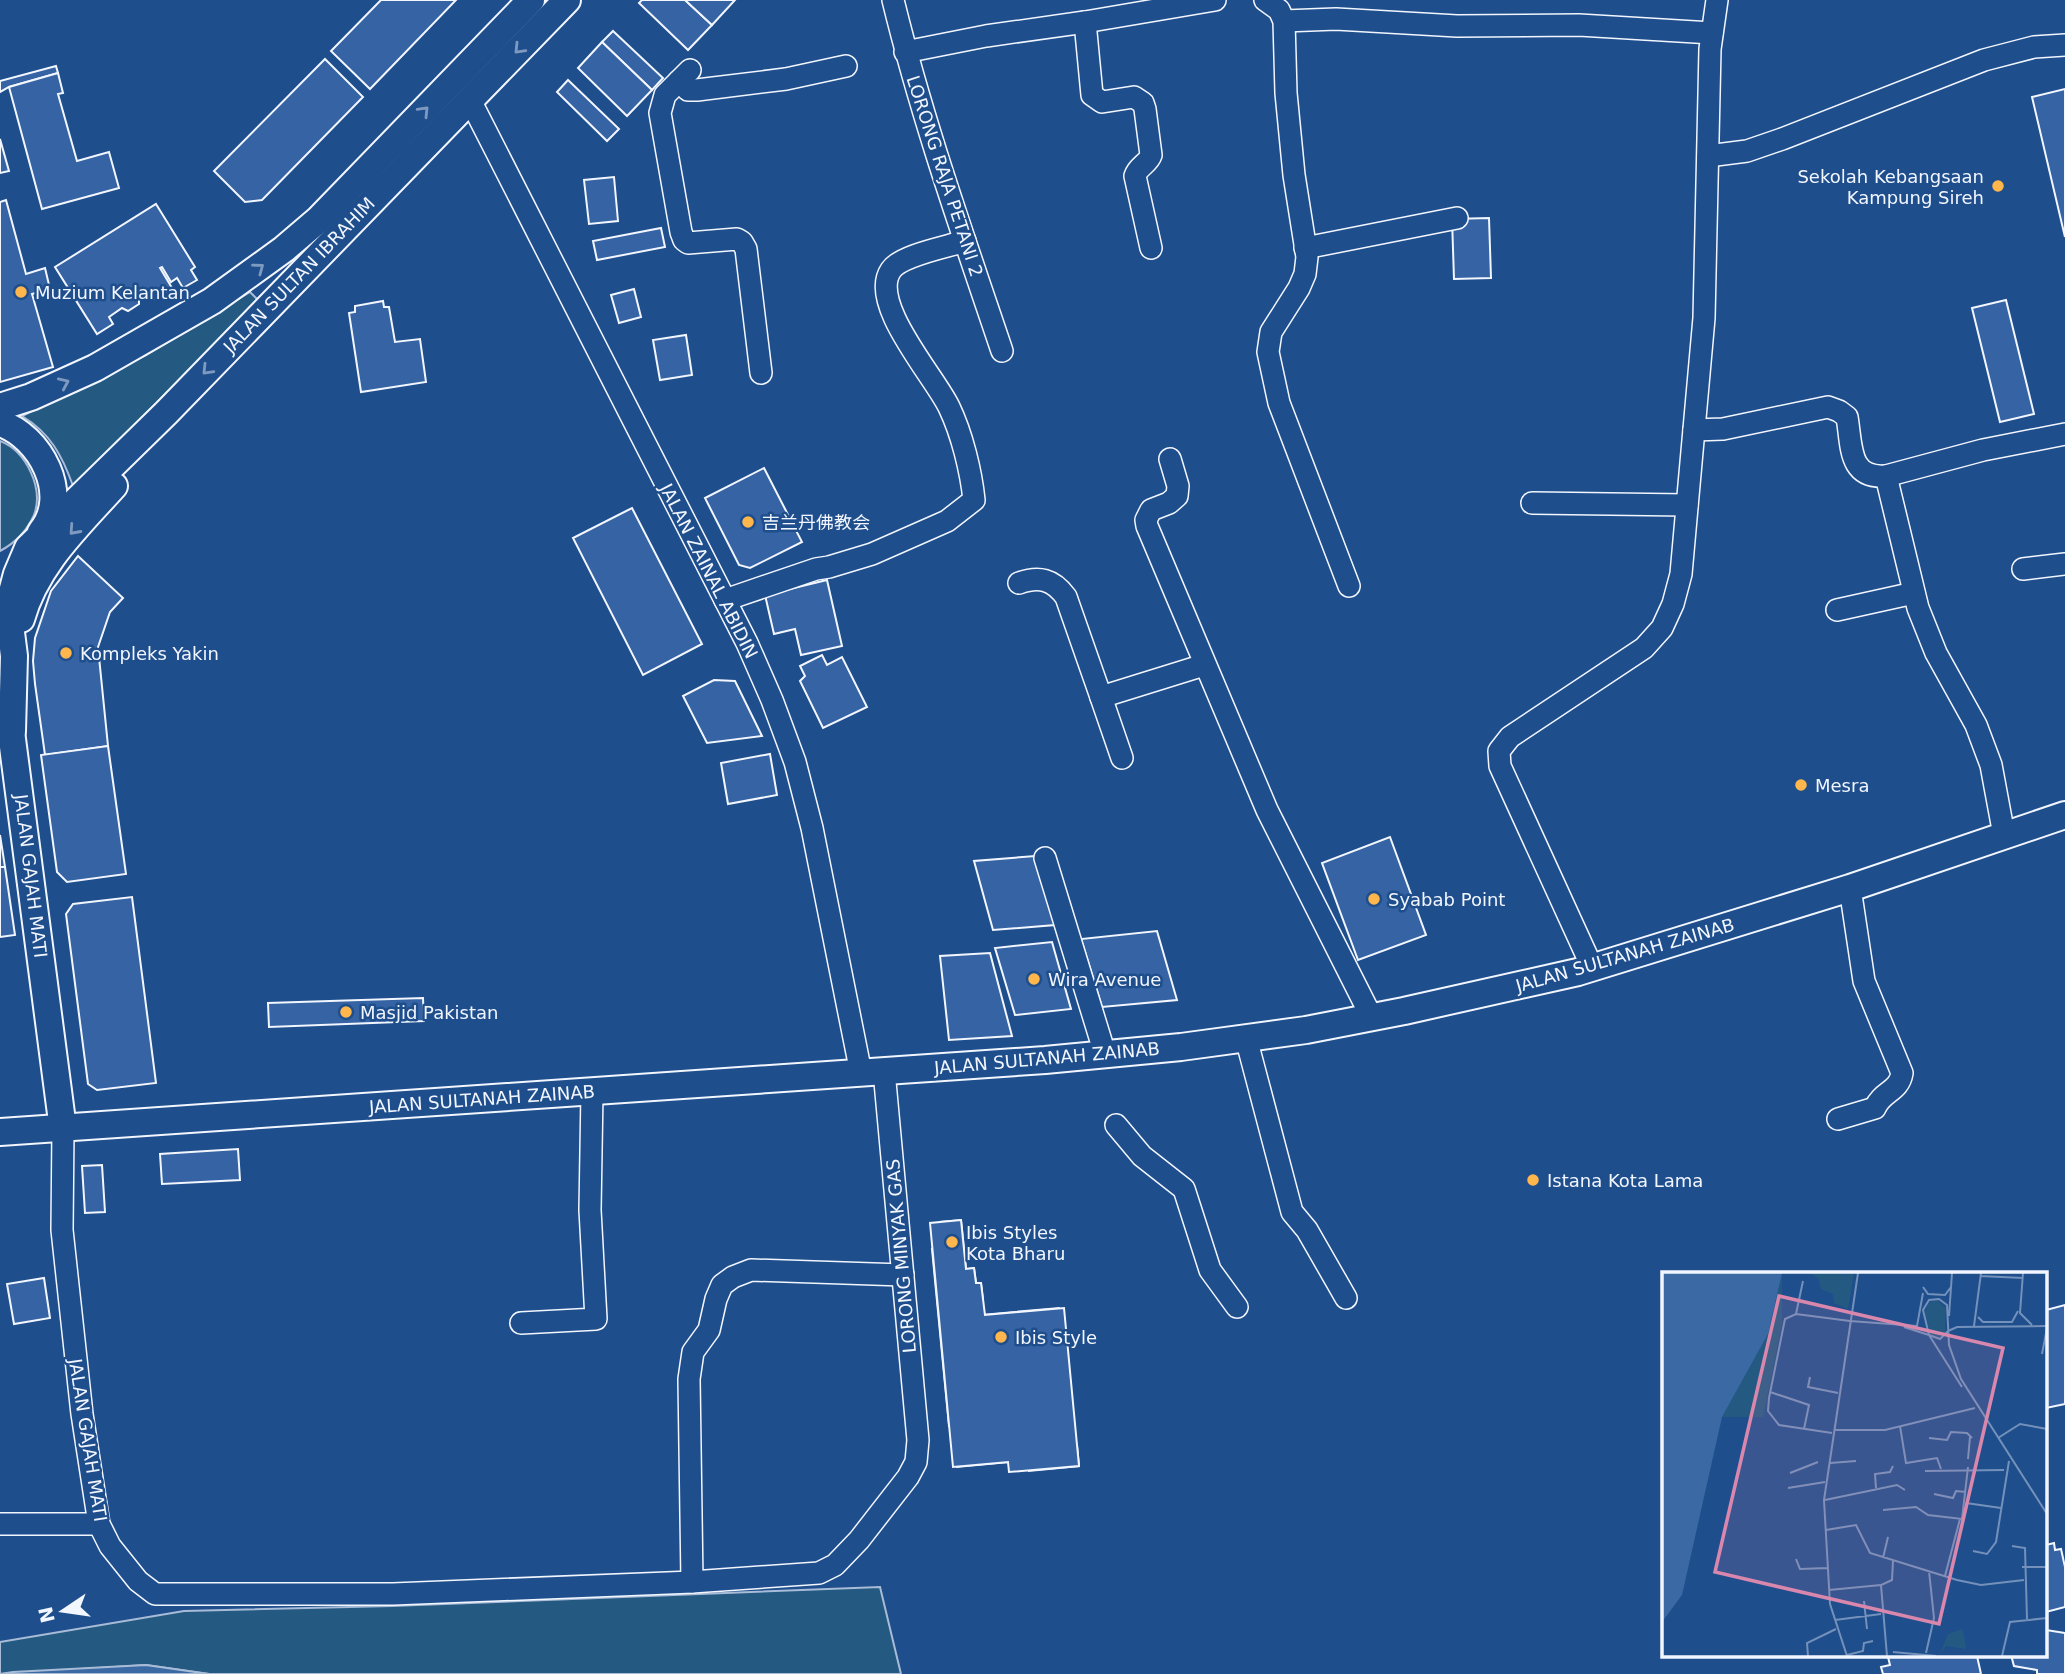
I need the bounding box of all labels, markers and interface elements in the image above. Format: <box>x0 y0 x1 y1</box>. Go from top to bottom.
one-way arrow <box>514 41 527 54</box>
street label: LORONG RAJA PETANI 2 <box>902 73 988 279</box>
one-way arrow <box>415 106 428 119</box>
place label: Sekolah Kebangsaan Kampung Sireh <box>1797 166 1984 208</box>
marker: Sekolah Kebangsaan Kampung Sireh <box>1990 178 2006 194</box>
street label: JALAN SULTAN IBRAHIM <box>218 193 379 358</box>
one-way arrow <box>252 263 264 276</box>
place label: Muzium Kelantan <box>35 282 190 303</box>
marker: Muzium Kelantan <box>13 284 29 300</box>
one-way arrow <box>202 362 215 375</box>
one-way arrow <box>57 377 69 391</box>
street label: JALAN ZAINAL ABIDIN <box>655 479 762 662</box>
place label: 吉兰丹佛教会 <box>762 512 870 533</box>
marker: 吉兰丹佛教会 <box>740 514 756 530</box>
one-way arrow <box>70 522 82 535</box>
place label: Kompleks Yakin <box>80 643 219 664</box>
marker: Kompleks Yakin <box>58 645 74 661</box>
place label: Mesra <box>1815 775 1869 796</box>
marker: Mesra <box>1793 777 1809 793</box>
street label: JALAN GAJAH MATI <box>10 792 51 959</box>
place label: Syabab Point <box>1388 889 1505 910</box>
marker: Syabab Point <box>1366 891 1382 907</box>
street label: JALAN SULTANAH ZAINAB <box>1512 914 1737 997</box>
place label: Wira Avenue <box>1048 969 1161 990</box>
marker: Wira Avenue <box>1026 971 1042 987</box>
place label: Masjid Pakistan <box>360 1002 498 1023</box>
marker: Masjid Pakistan <box>338 1004 354 1020</box>
street label: JALAN SULTANAH ZAINAB <box>932 1038 1161 1078</box>
street label: JALAN SULTANAH ZAINAB <box>367 1081 596 1117</box>
street label: LORONG MINYAK GAS <box>882 1158 920 1354</box>
place label: Istana Kota Lama <box>1547 1170 1703 1191</box>
marker: Istana Kota Lama <box>1525 1172 1541 1188</box>
place label: Ibis Styles Kota Bharu <box>966 1222 1065 1264</box>
marker: Ibis Styles Kota Bharu <box>944 1234 960 1250</box>
inset map <box>1662 1272 2048 1656</box>
place label: Ibis Style <box>1015 1327 1097 1348</box>
marker: Ibis Style <box>993 1329 1009 1345</box>
street label: JALAN GAJAH MATI <box>65 1356 111 1523</box>
north arrow <box>28 1576 98 1646</box>
text: N <box>34 1605 59 1625</box>

